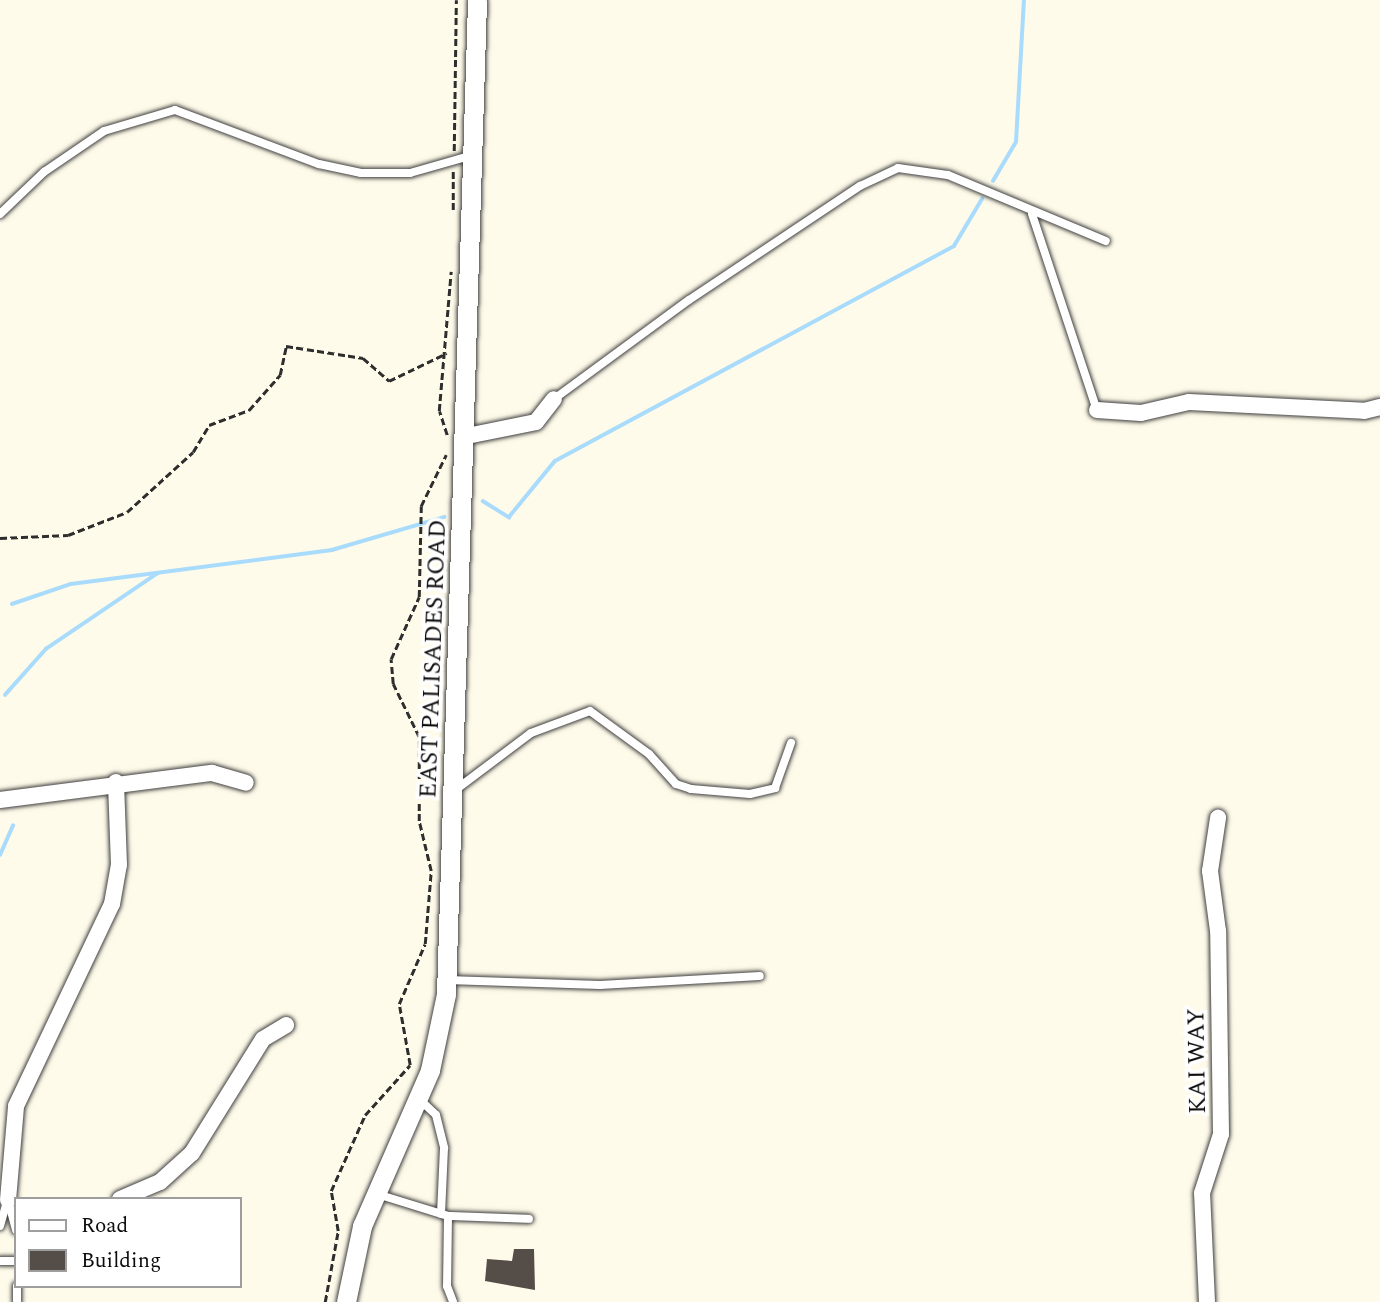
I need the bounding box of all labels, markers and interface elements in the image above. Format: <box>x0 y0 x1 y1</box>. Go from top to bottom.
street label: EAST PALISADES ROAD <box>415 519 453 799</box>
street label: KAI WAY <box>1183 1008 1213 1114</box>
legend <box>14 1197 242 1288</box>
text: Road <box>81 1210 128 1242</box>
text: Building <box>81 1245 161 1277</box>

